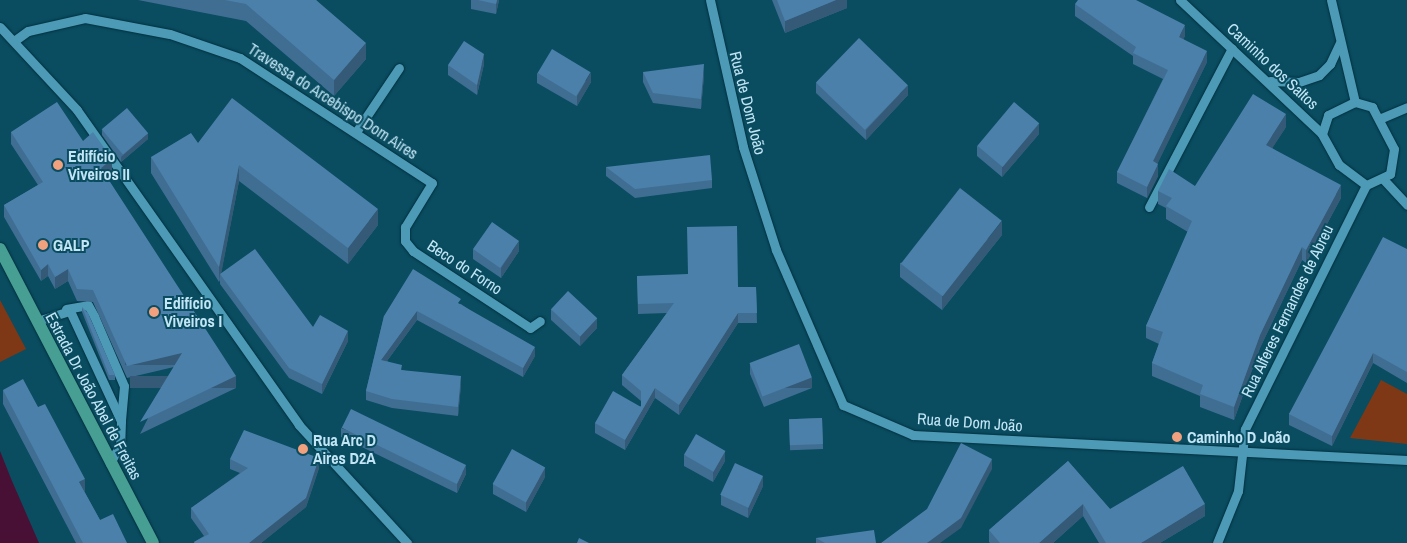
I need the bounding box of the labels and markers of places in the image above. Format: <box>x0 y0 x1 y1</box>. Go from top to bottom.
place label: Edifício Viveiros II <box>68 146 130 184</box>
marker: Edifício Viveiros II <box>52 159 64 171</box>
place label: GALP <box>53 235 89 255</box>
marker: GALP <box>37 239 49 251</box>
place label: Edifício Viveiros I <box>164 293 222 331</box>
marker: Edifício Viveiros I <box>148 306 160 318</box>
place label: Caminho D João <box>1187 427 1291 447</box>
place label: Rua Arc D Aires D2A <box>313 430 376 468</box>
marker: Caminho D João <box>1171 431 1183 443</box>
marker: Rua Arc D Aires D2A <box>297 443 309 455</box>

